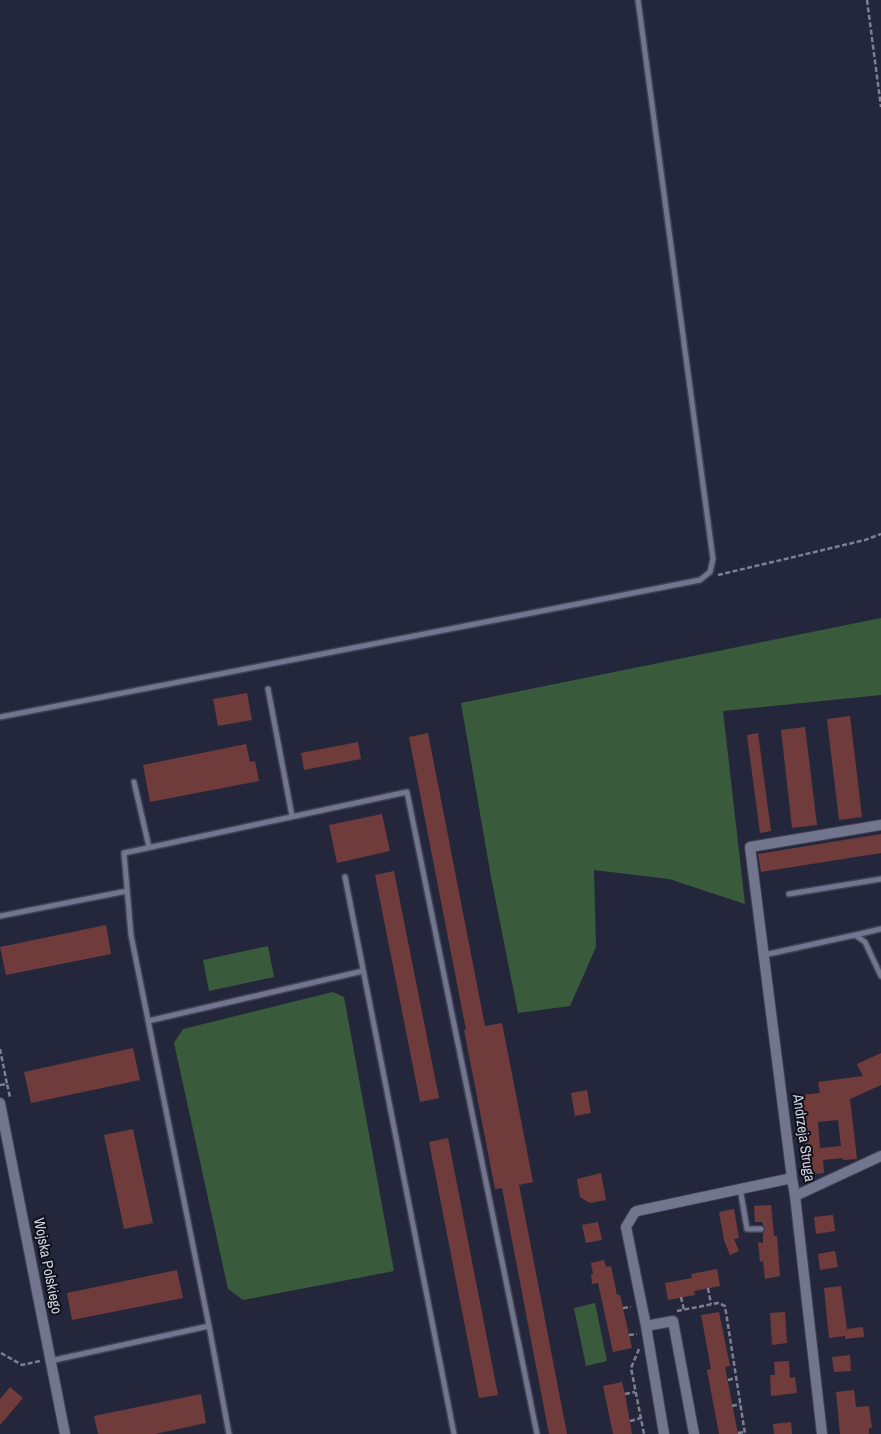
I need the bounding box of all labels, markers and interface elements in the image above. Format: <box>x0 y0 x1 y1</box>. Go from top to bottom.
street label: Andrzeja Struga <box>788 1093 818 1183</box>
street label: Wojska Polskiego <box>29 1216 65 1316</box>

